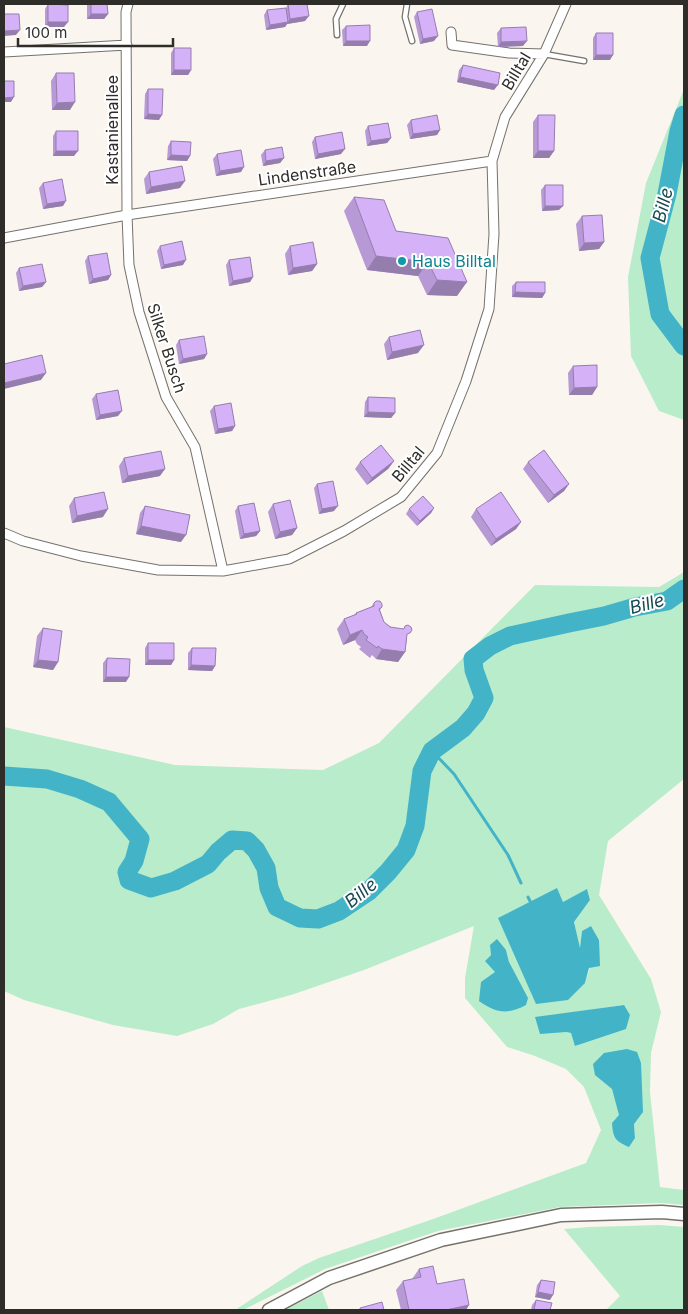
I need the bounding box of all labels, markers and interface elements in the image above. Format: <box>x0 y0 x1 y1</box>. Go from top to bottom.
scale bar <box>18 15 172 47</box>
text: 100 m <box>25 23 67 42</box>
street label: Billtal <box>497 48 535 94</box>
street label: Kastanienallee <box>102 75 122 185</box>
street label: Lindenstraße <box>257 156 357 190</box>
water label: Bille <box>648 185 677 225</box>
place label: Haus Billtal <box>412 251 496 271</box>
marker: Haus Billtal <box>396 255 408 267</box>
street label: Silker Busch <box>143 301 191 395</box>
street label: Billtal <box>387 442 429 486</box>
water label: Bille <box>627 589 667 618</box>
water label: Bille <box>340 873 381 912</box>

